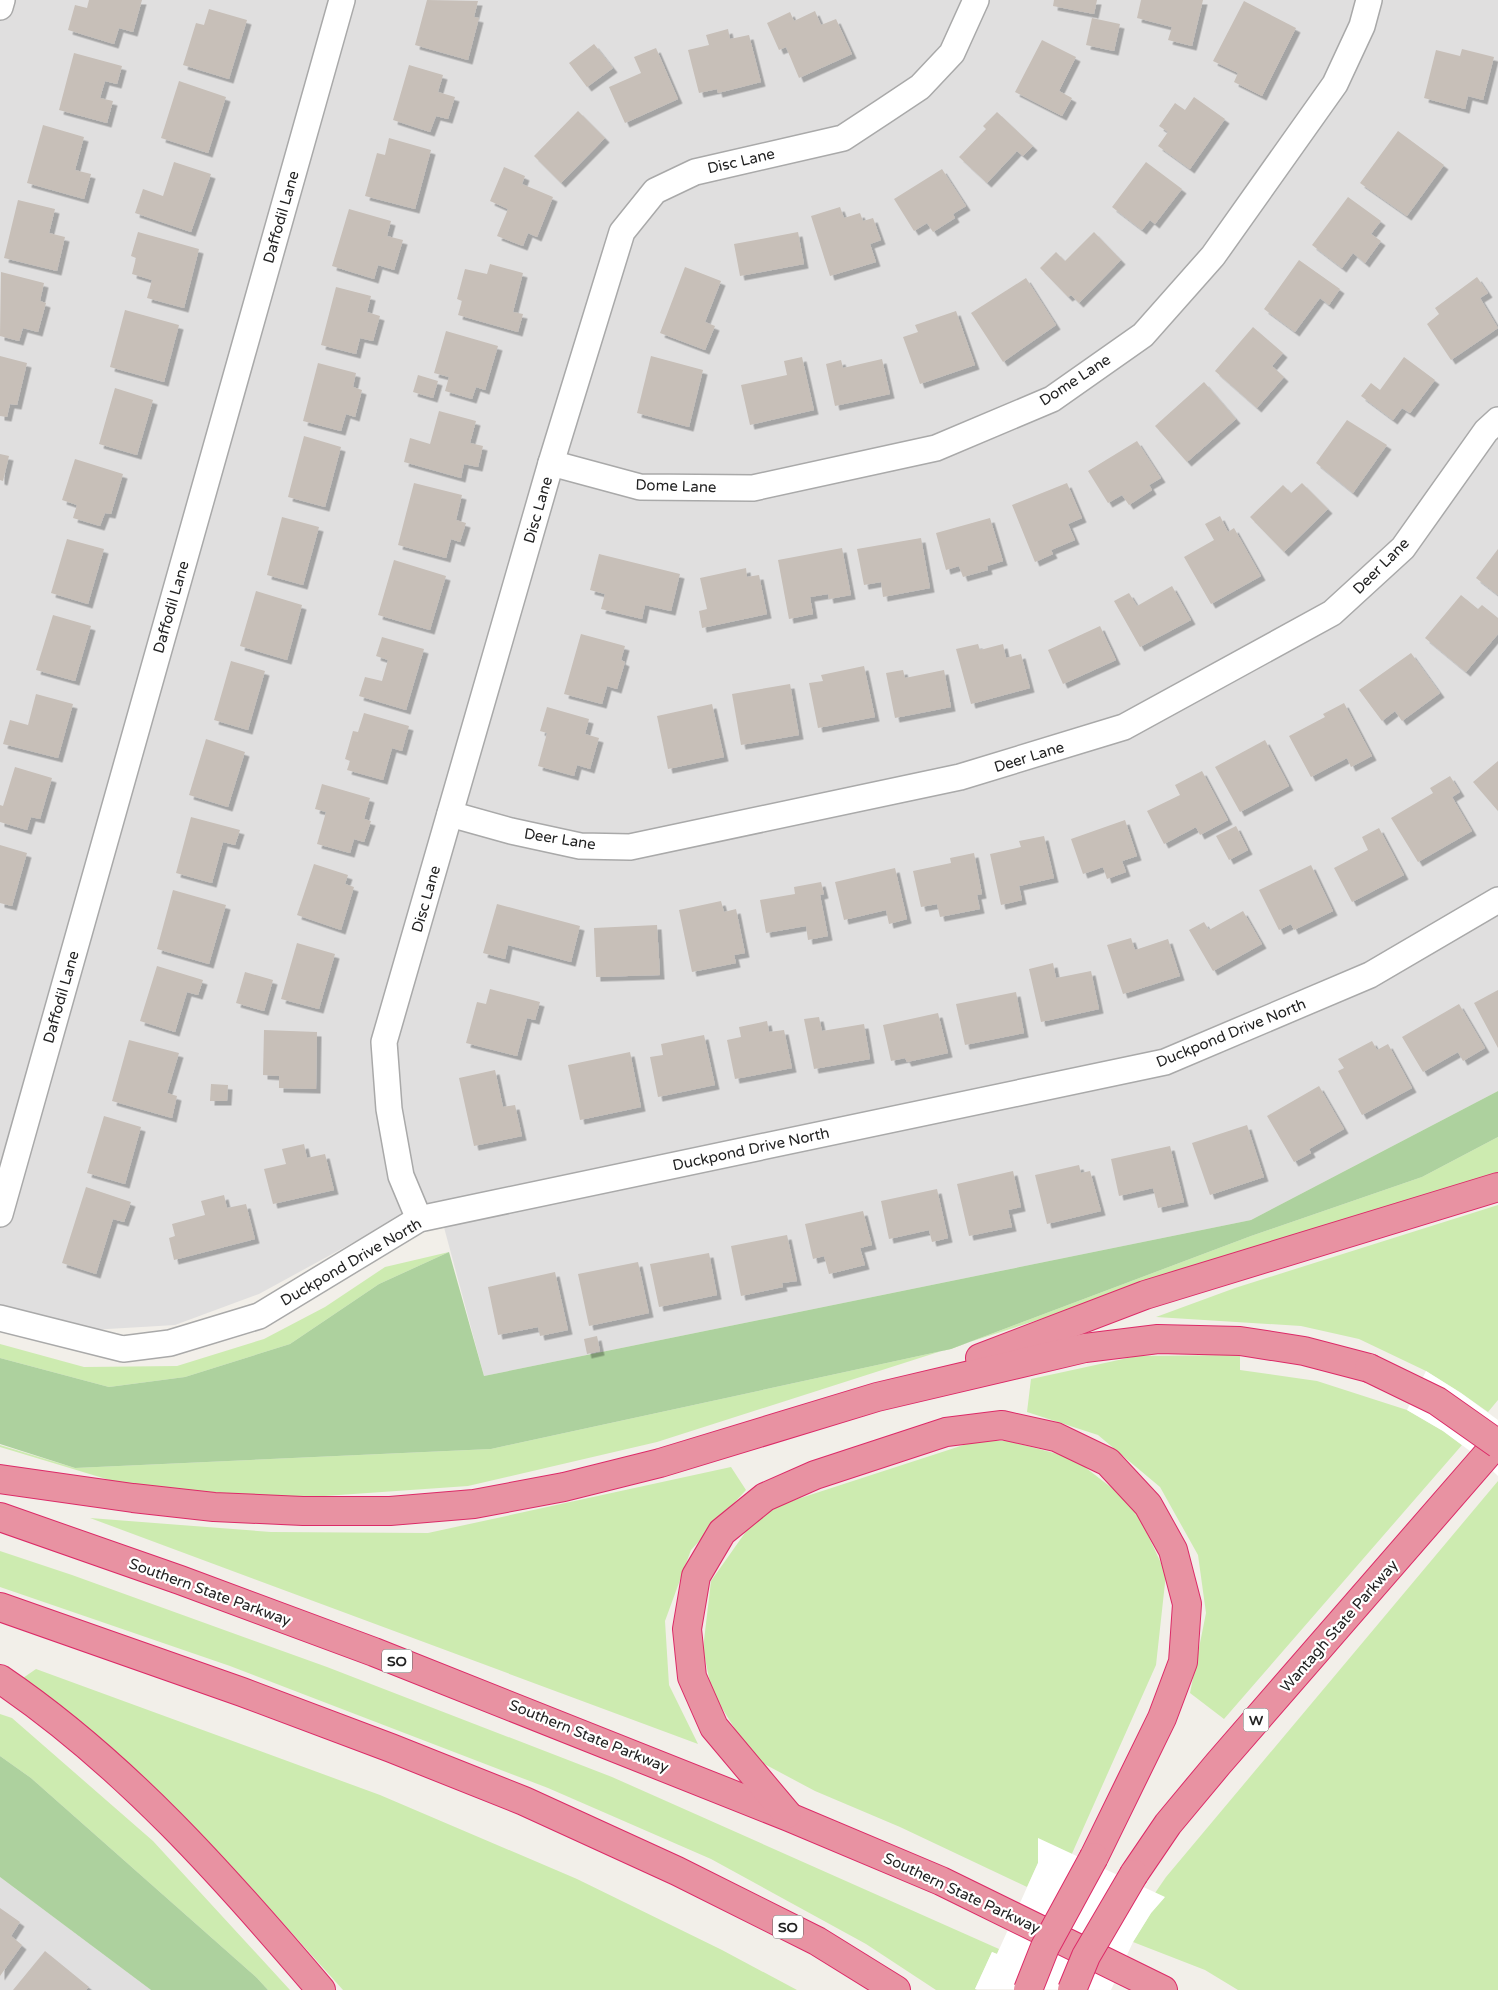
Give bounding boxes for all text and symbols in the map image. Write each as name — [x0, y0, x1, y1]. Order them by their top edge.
street label: Disc Lane — [706, 145, 776, 177]
street label: Daffodil Lane — [259, 169, 303, 265]
street label: Dome Lane — [1036, 350, 1114, 410]
street label: Disc Lane — [520, 475, 556, 545]
street label: Dome Lane — [635, 476, 717, 496]
street label: Deer Lane — [1349, 534, 1413, 598]
street label: Daffodil Lane — [149, 559, 193, 655]
street label: Deer Lane — [992, 738, 1066, 776]
street label: Deer Lane — [523, 824, 597, 854]
street label: Disc Lane — [408, 864, 444, 934]
street label: Daffodil Lane — [39, 949, 83, 1045]
street label: Duckpond Drive North — [1153, 995, 1309, 1071]
street label: Duckpond Drive North — [671, 1124, 831, 1174]
street label: Duckpond Drive North — [277, 1214, 425, 1310]
street label: Southern State Parkway — [127, 1554, 293, 1630]
street label: Wantagh State Parkway — [1277, 1556, 1401, 1696]
road number: SO — [382, 1650, 412, 1672]
street label: Southern State Parkway — [506, 1696, 672, 1776]
road number: W — [1244, 1708, 1268, 1732]
street label: Southern State Parkway — [881, 1849, 1043, 1937]
road number: SO — [773, 1915, 803, 1938]

